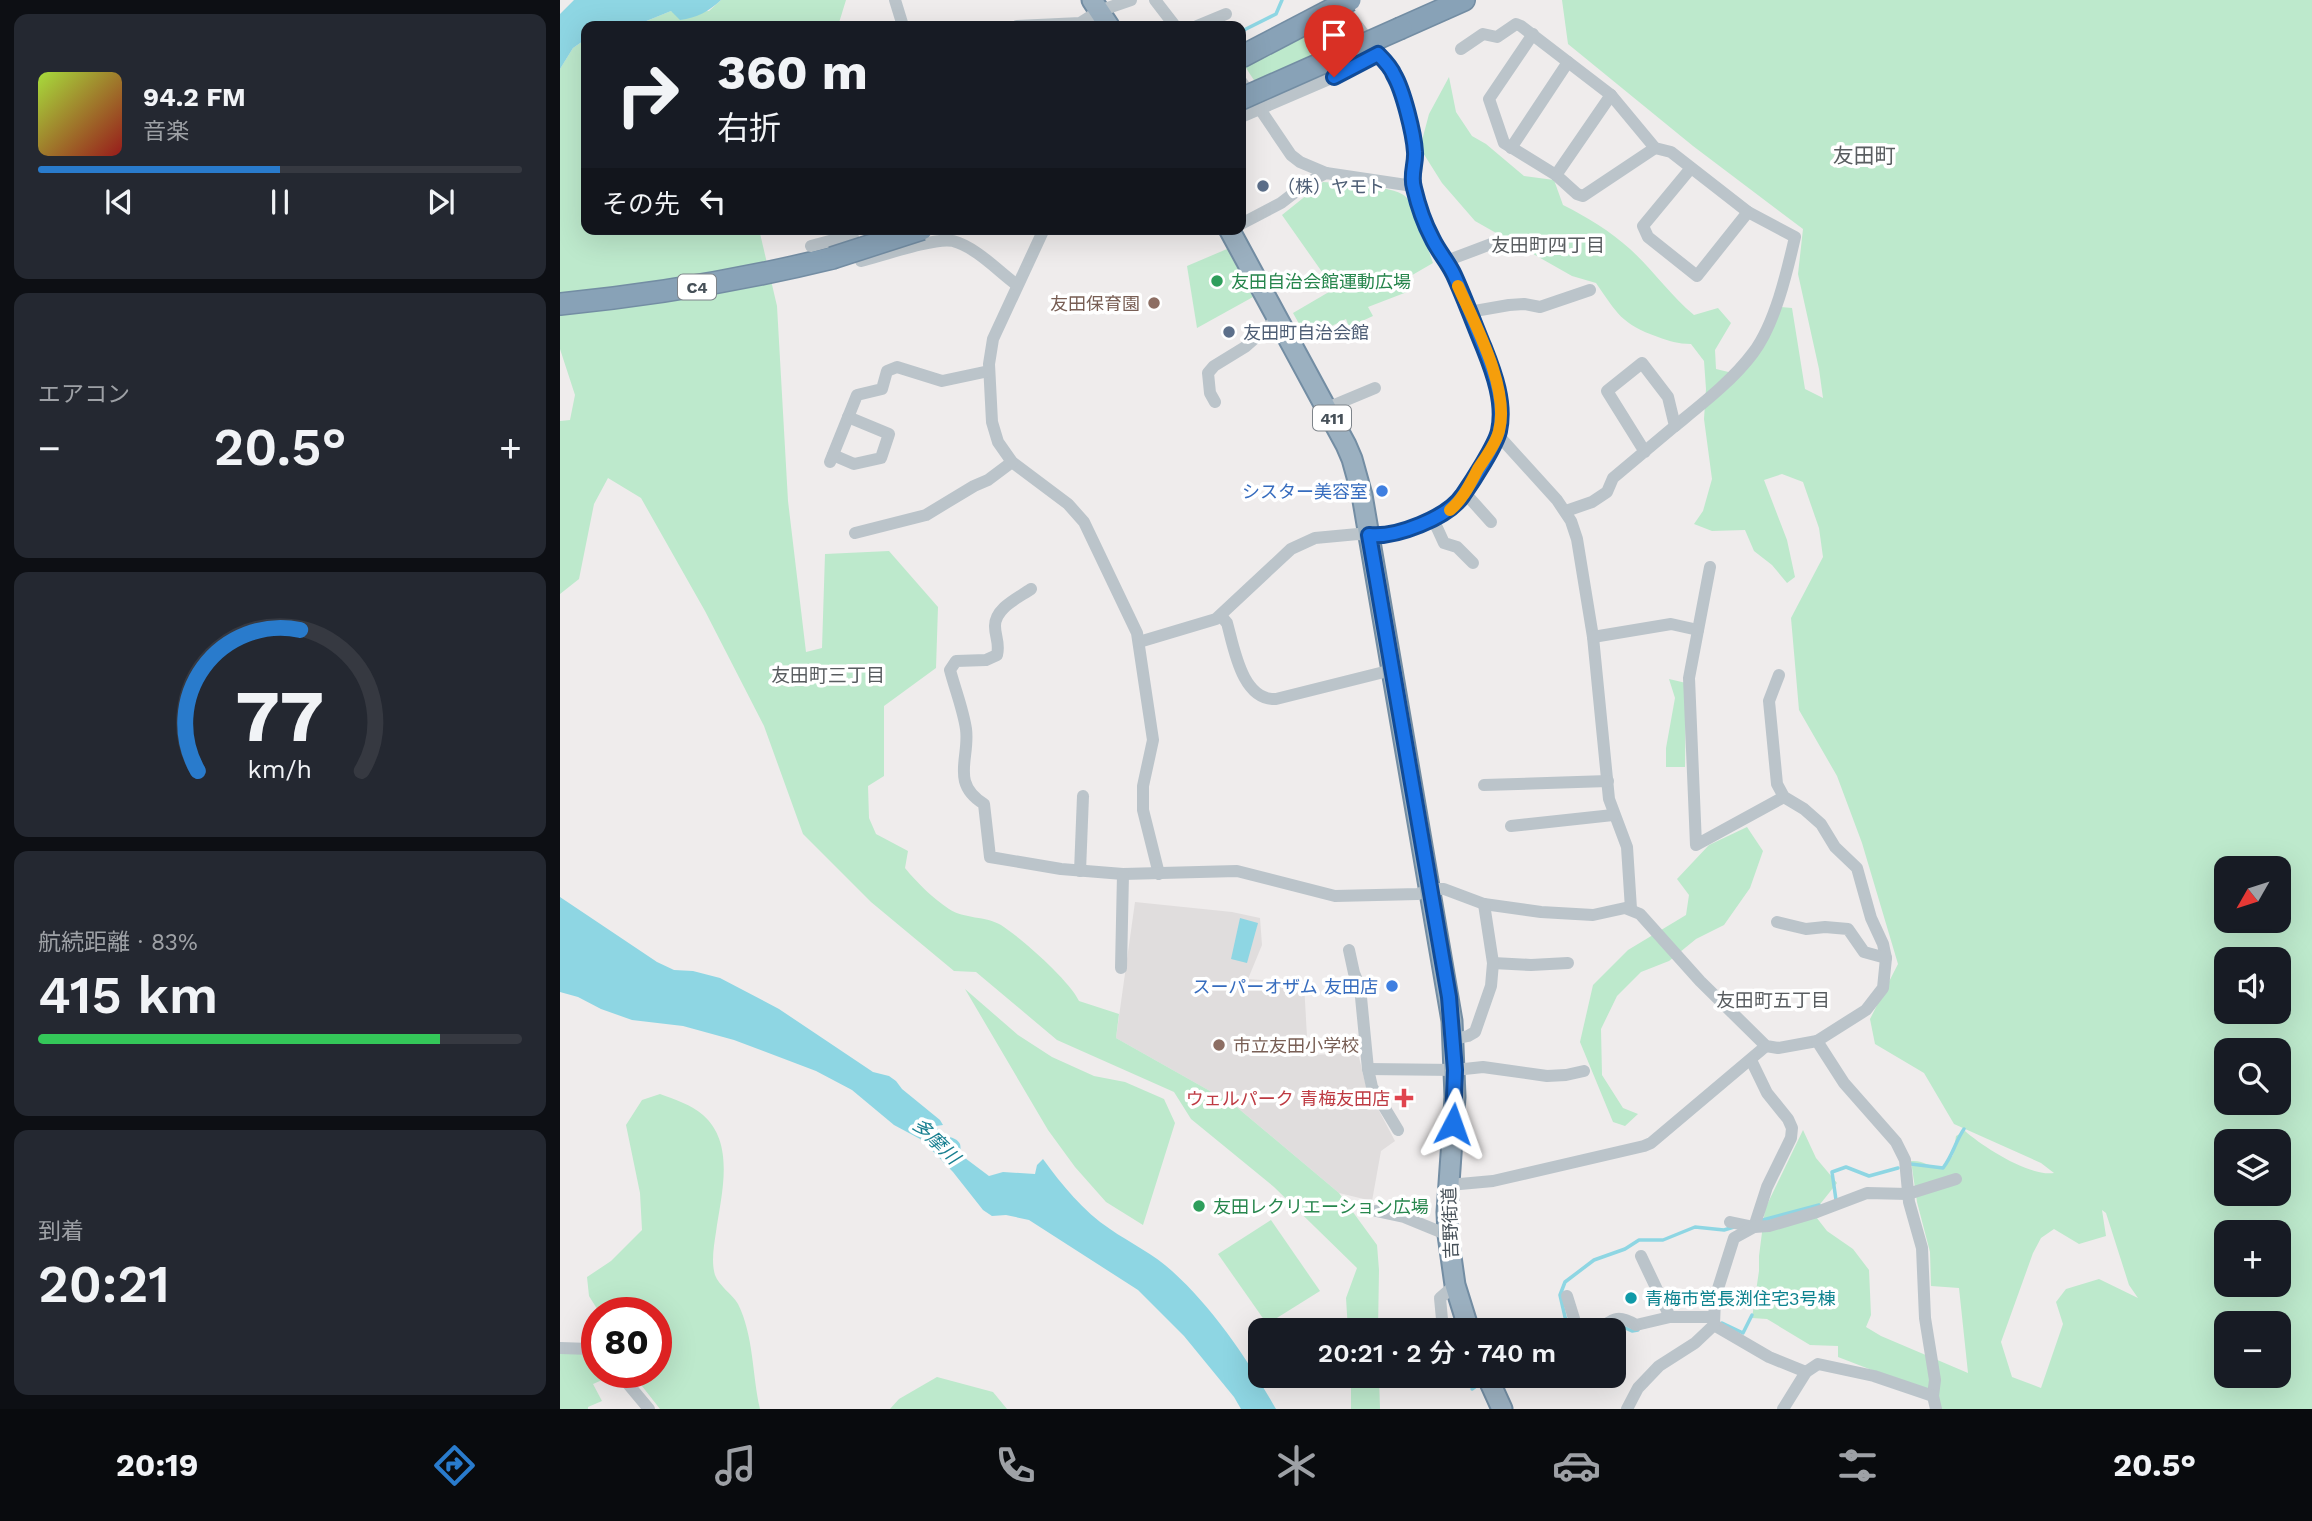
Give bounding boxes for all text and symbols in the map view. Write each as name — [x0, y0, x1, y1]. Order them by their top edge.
pin — [1304, 5, 1364, 77]
icon: arrive — [1315, 16, 1353, 54]
text: 360 m — [717, 43, 868, 101]
icon: right — [602, 49, 693, 140]
text: 94.2 FM — [143, 82, 246, 112]
text: 右折 — [717, 109, 781, 147]
text: 音楽 — [143, 118, 189, 145]
district label: 友田町 — [1833, 143, 1896, 168]
place label: （株）ヤモト — [1277, 176, 1385, 197]
marker: （株）ヤモト — [1255, 178, 1271, 194]
icon: left — [694, 182, 732, 220]
icon: previous — [100, 183, 138, 221]
icon: pause — [261, 183, 299, 221]
icon: next — [422, 183, 460, 221]
text: その先 — [602, 189, 680, 219]
district label: 友田町四丁目 — [1491, 234, 1605, 257]
place label: 友田自治会館運動広場 — [1231, 271, 1411, 292]
marker: 友田自治会館運動広場 — [1209, 273, 1225, 289]
road number: C4 — [678, 274, 716, 300]
place label: 友田保育園 — [1050, 293, 1140, 314]
marker: 友田保育園 — [1146, 295, 1162, 311]
place label: 友田町自治会館 — [1243, 322, 1369, 343]
marker: 友田町自治会館 — [1221, 324, 1237, 340]
text: エアコン — [38, 381, 130, 408]
road number: 411 — [1313, 406, 1351, 430]
text: 20.5° — [214, 417, 346, 478]
text: − — [38, 426, 61, 470]
text: + — [499, 426, 522, 470]
place label: シスター美容室 — [1242, 481, 1368, 502]
marker: シスター美容室 — [1374, 483, 1390, 499]
district label: 友田町三丁目 — [771, 664, 885, 687]
text: 77 — [236, 673, 324, 759]
text: km/h — [248, 754, 312, 783]
north arrow — [2214, 856, 2291, 933]
map controls — [2214, 856, 2291, 1388]
text: 航続距離 · 83% — [38, 929, 198, 956]
button: sound — [2214, 947, 2291, 1024]
text: 415 km — [38, 965, 218, 1026]
place label: スーパーオザム 友田店 — [1192, 976, 1378, 997]
marker: スーパーオザム 友田店 — [1384, 978, 1400, 994]
district label: 友田町五丁目 — [1716, 989, 1830, 1012]
place label: 市立友田小学校 — [1233, 1035, 1359, 1056]
marker: 市立友田小学校 — [1211, 1037, 1227, 1053]
button: search — [2214, 1038, 2291, 1115]
position arrow — [1416, 1087, 1490, 1161]
place label: ウェルパーク 青梅友田店 — [1186, 1088, 1390, 1109]
marker: ウェルパーク 青梅友田店 — [1396, 1090, 1412, 1106]
water label: 多摩川 — [908, 1113, 966, 1170]
button: layers — [2214, 1129, 2291, 1206]
street label: 吉野街道 — [1438, 1187, 1462, 1259]
place label: 友田レクリエーション広場 — [1213, 1196, 1429, 1217]
marker: 友田レクリエーション広場 — [1191, 1198, 1207, 1214]
text: 到着 — [38, 1218, 84, 1245]
button: + — [2214, 1220, 2291, 1297]
text: 20:21 — [38, 1254, 170, 1315]
place label: 青梅市営長渕住宅3号棟 — [1645, 1288, 1836, 1309]
marker: 青梅市営長渕住宅3号棟 — [1623, 1290, 1639, 1306]
speed limit sign: 80 — [581, 1297, 672, 1388]
button: − — [2214, 1311, 2291, 1388]
text: 20:21 · 2 分 · 740 m — [1318, 1338, 1556, 1368]
icon: directions — [430, 1441, 479, 1490]
icon: music — [711, 1441, 760, 1490]
icon: phone — [991, 1441, 1040, 1490]
icon: climate — [1272, 1441, 1321, 1490]
icon: car — [1552, 1441, 1601, 1490]
icon: filters — [1833, 1441, 1882, 1490]
text: 20:19 — [116, 1446, 199, 1484]
text: 20.5° — [2113, 1446, 2196, 1484]

